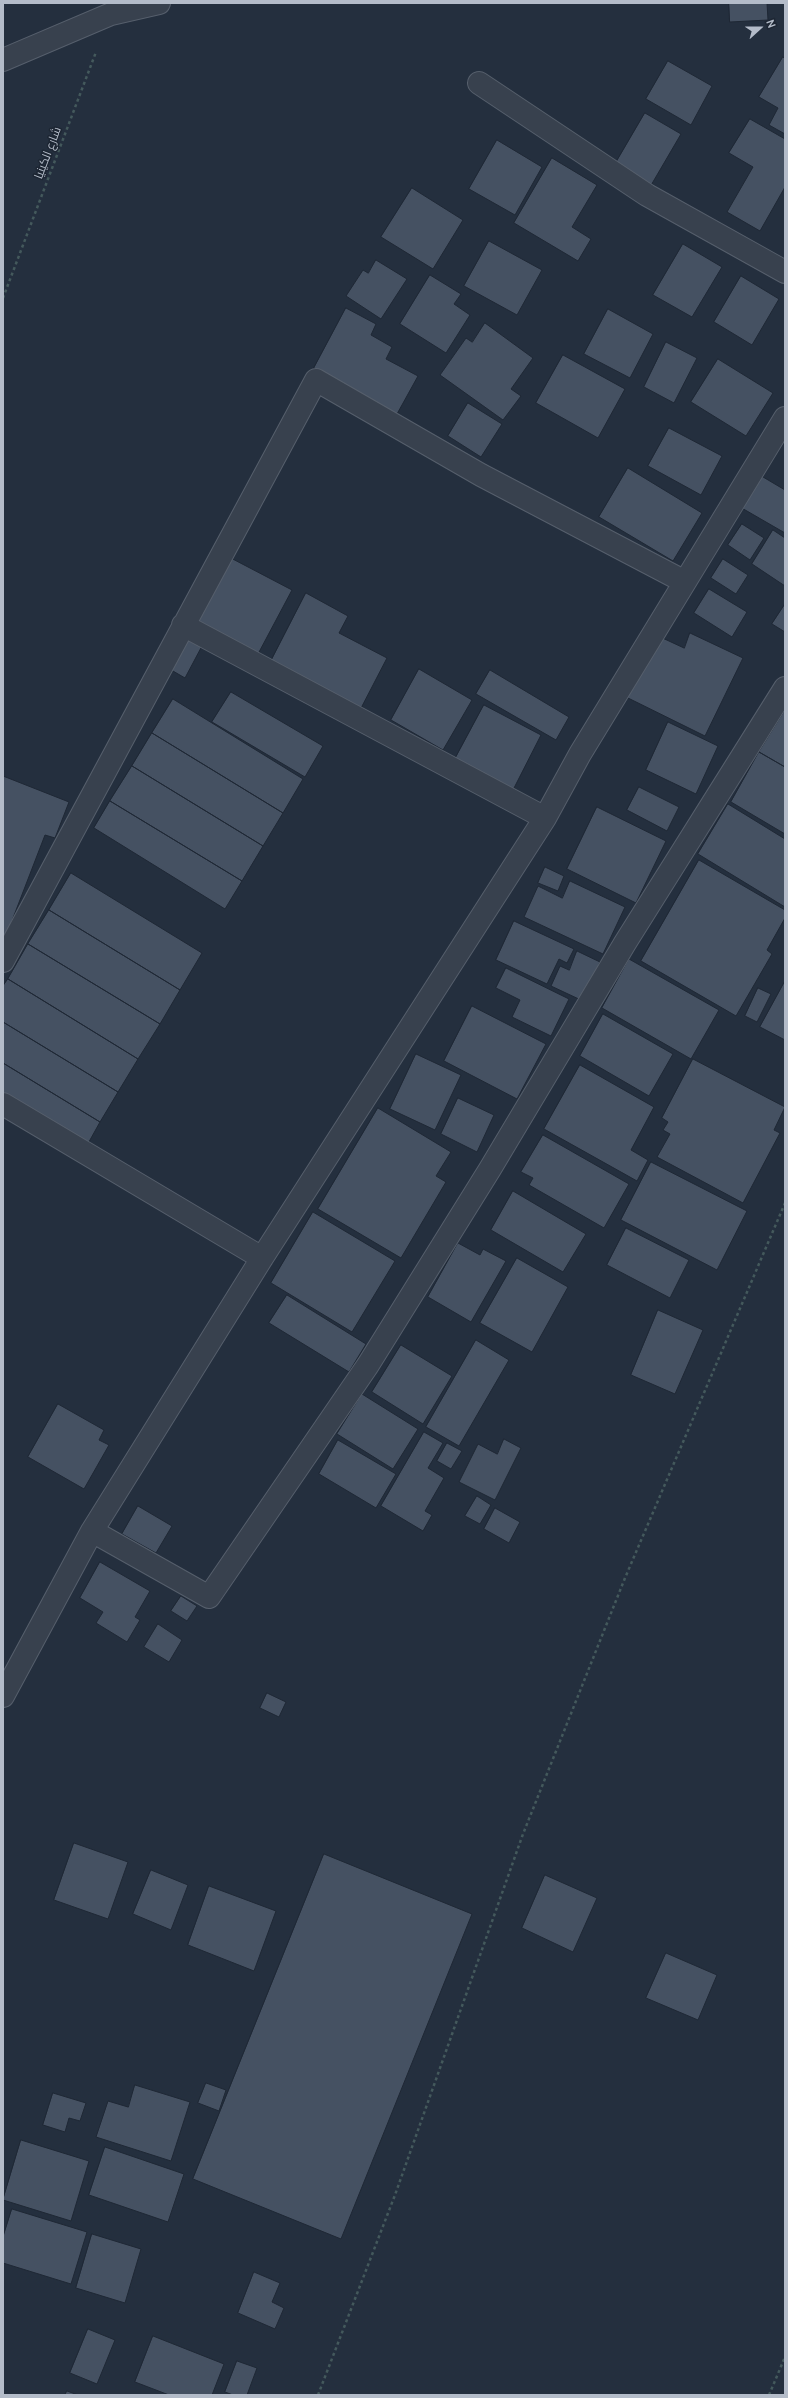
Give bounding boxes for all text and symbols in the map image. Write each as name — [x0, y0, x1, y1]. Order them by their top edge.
north arrow — [740, 8, 780, 48]
text: N — [763, 18, 779, 30]
street label: شارع الكينيا — [32, 125, 64, 181]

